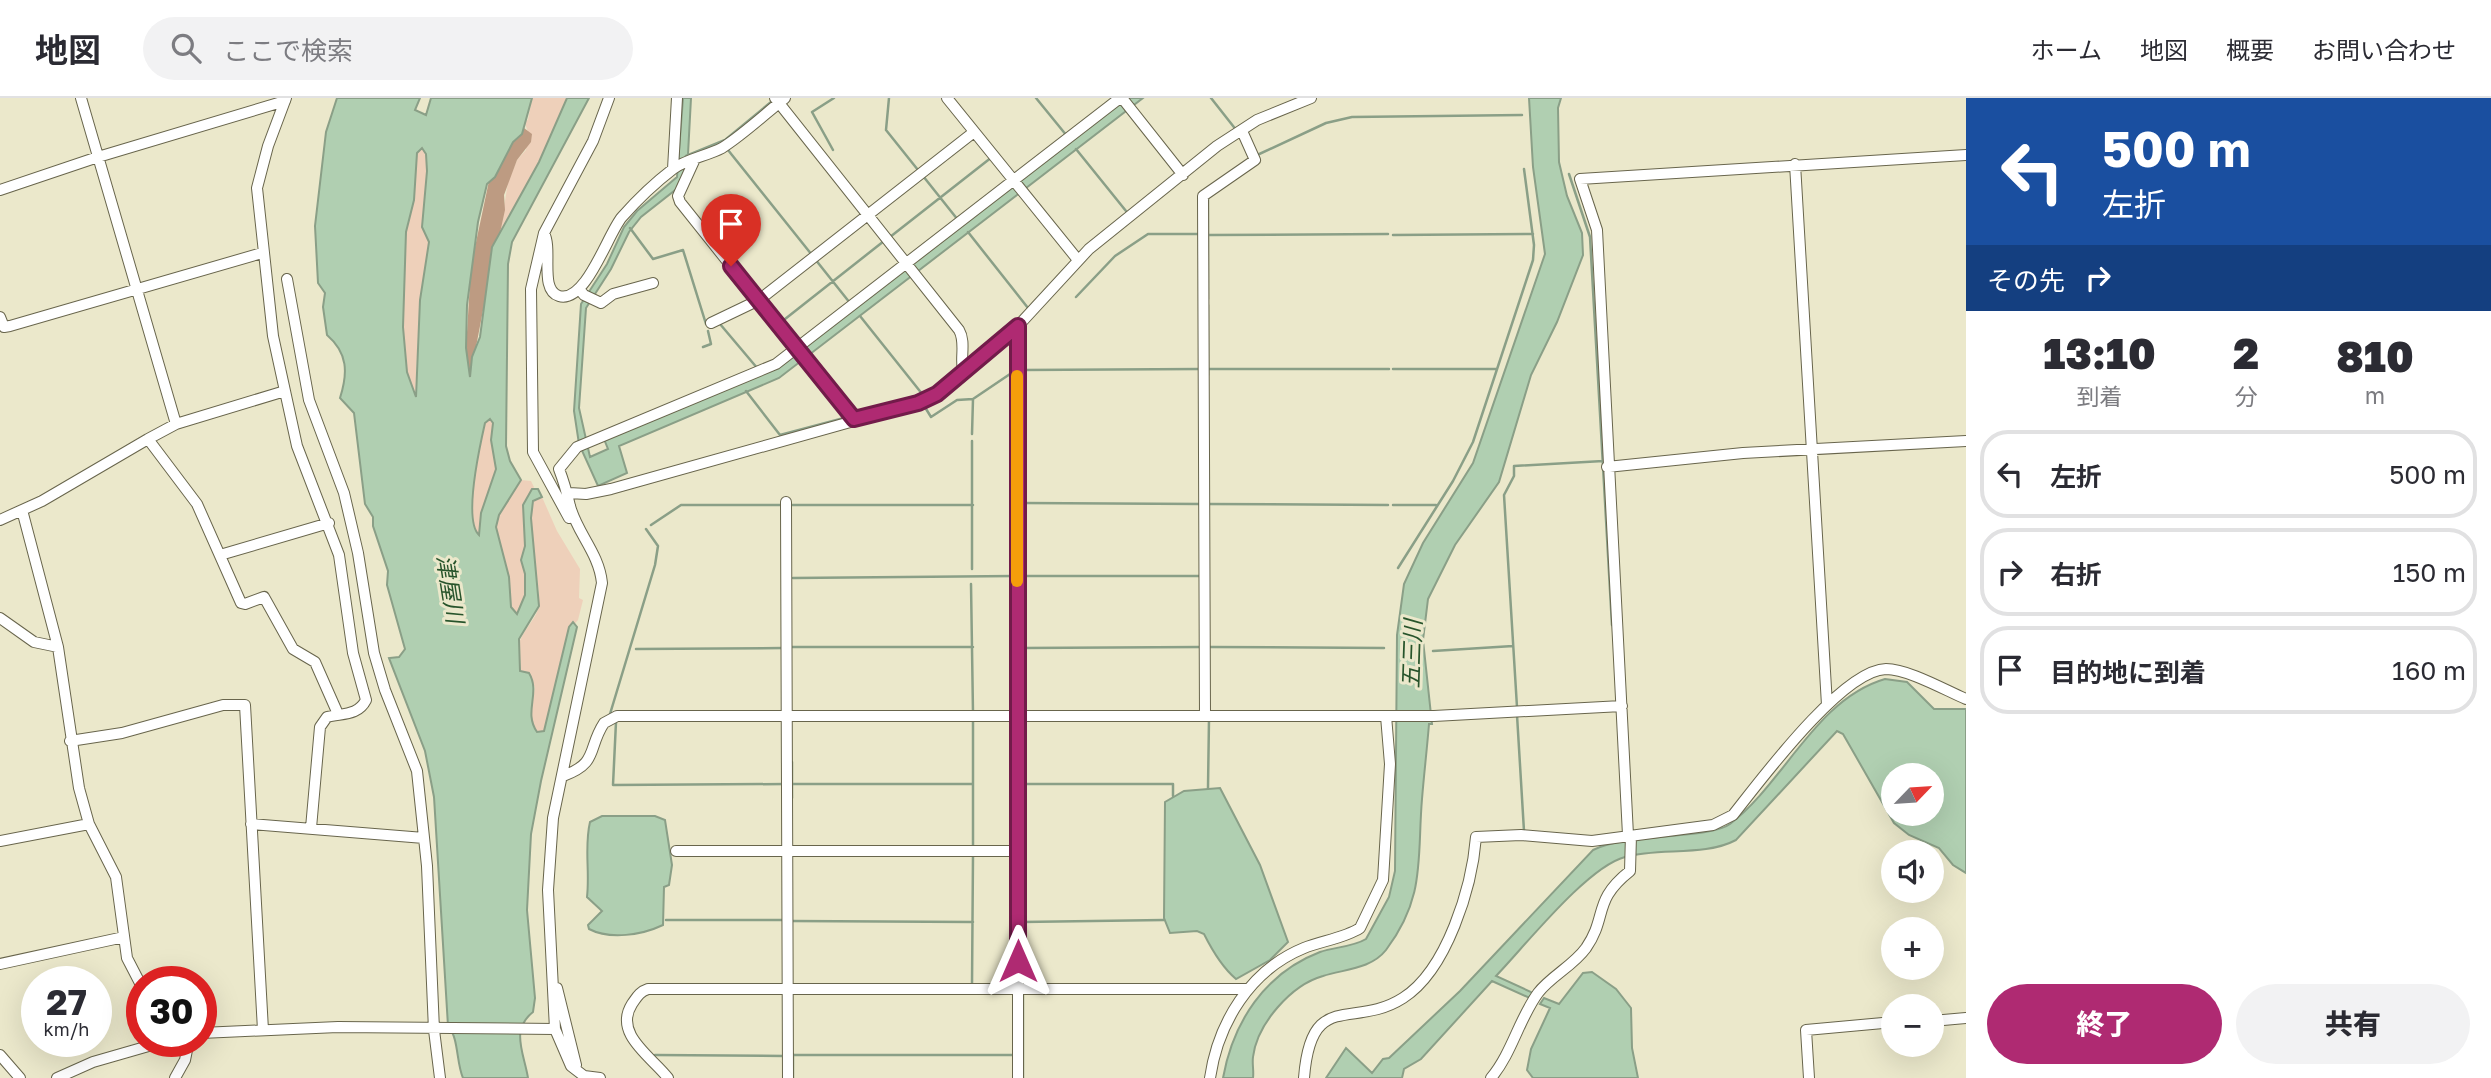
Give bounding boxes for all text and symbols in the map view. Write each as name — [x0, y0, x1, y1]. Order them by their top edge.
search box — [143, 17, 633, 80]
icon: search — [167, 29, 205, 67]
text: 地図 — [35, 30, 101, 69]
text: ここで検索 — [223, 35, 353, 66]
text: ホーム — [2031, 35, 2102, 64]
text: 地図 — [2140, 35, 2188, 64]
text: 概要 — [2226, 35, 2274, 64]
text: お問い合わせ — [2312, 35, 2456, 64]
text: 500 m — [2102, 119, 2251, 178]
icon: left — [1987, 126, 2078, 217]
text: 左折 — [2102, 185, 2166, 223]
pin — [701, 194, 761, 266]
icon: arrive — [712, 205, 750, 243]
icon: right — [2079, 259, 2117, 297]
text: その先 — [1987, 265, 2065, 296]
text: 13:10 — [2043, 328, 2156, 378]
text: 2 — [2233, 328, 2259, 378]
text: 810 — [2336, 331, 2414, 381]
text: m — [2365, 381, 2385, 409]
text: 到着 — [2076, 382, 2122, 410]
text: 分 — [2234, 382, 2257, 410]
icon: left — [1991, 455, 2029, 493]
text: 500 m — [2389, 459, 2466, 490]
text: 左折 — [2050, 461, 2102, 492]
water label: 津屋川 — [432, 553, 471, 628]
icon: right — [1991, 553, 2029, 591]
text: 150 m — [2393, 557, 2466, 588]
text: 右折 — [2050, 559, 2102, 590]
water label: 五三川 — [1396, 616, 1426, 689]
icon: arrive — [1991, 651, 2029, 689]
text: 160 m — [2392, 655, 2466, 686]
text: 目的地に到着 — [2050, 657, 2206, 688]
north arrow — [1881, 763, 1944, 826]
map controls — [1881, 763, 1944, 1057]
button: sound — [1881, 840, 1944, 903]
button: + — [1881, 917, 1944, 980]
position arrow — [981, 924, 1055, 998]
speed limit sign: 30 — [126, 966, 217, 1057]
text: 27 — [46, 981, 87, 1023]
button: 終了 — [1987, 984, 2222, 1064]
button: 共有 — [2236, 984, 2470, 1064]
button: − — [1881, 994, 1944, 1057]
text: km/h — [44, 1018, 89, 1040]

